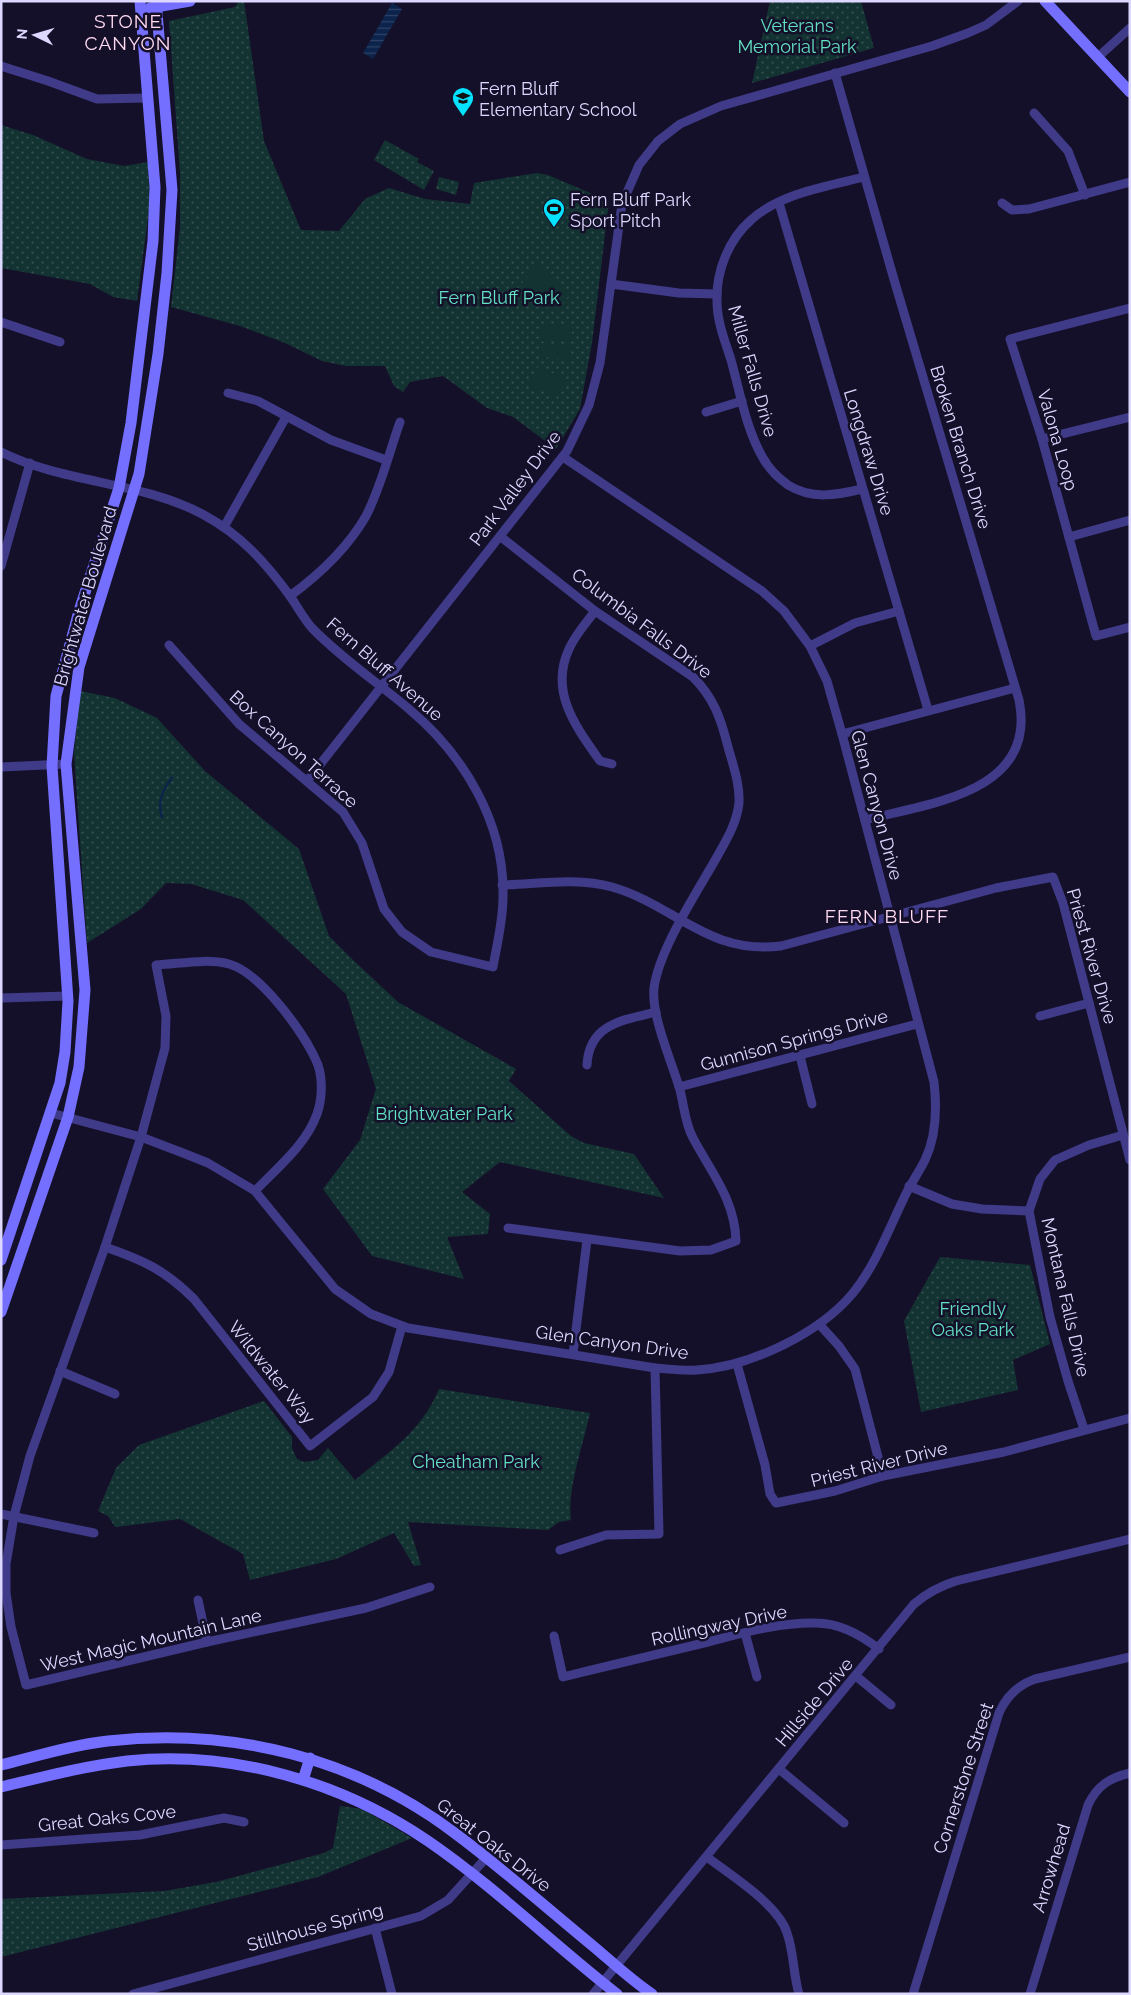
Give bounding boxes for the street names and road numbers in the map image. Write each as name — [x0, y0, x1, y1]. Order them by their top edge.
street label: Miller Falls Drive — [724, 303, 782, 440]
street label: Broken Branch Drive — [926, 363, 996, 532]
street label: Longdraw Drive — [840, 386, 898, 518]
street label: Valona Loop — [1034, 387, 1082, 493]
street label: Park Valley Drive — [465, 426, 565, 550]
street label: Brightwater Boulevard — [49, 504, 121, 688]
street label: Columbia Falls Drive — [568, 563, 716, 683]
street label: Fern Bluff Avenue — [323, 613, 448, 725]
street label: Box Canyon Terrace — [226, 686, 363, 812]
street label: Glen Canyon Drive — [847, 728, 907, 883]
street label: Priest River Drive — [1063, 886, 1122, 1027]
street label: Gunnison Springs Drive — [698, 1005, 890, 1075]
street label: Montana Falls Drive — [1037, 1215, 1095, 1379]
street label: Wildwater Way — [224, 1316, 320, 1428]
street label: Glen Canyon Drive — [534, 1321, 690, 1363]
street label: Priest River Drive — [808, 1437, 950, 1491]
street label: Rollingway Drive — [649, 1600, 789, 1650]
street label: West Magic Mountain Lane — [38, 1604, 264, 1676]
street label: Hillside Drive — [771, 1653, 857, 1750]
street label: Cornerstone Street — [929, 1700, 997, 1856]
street label: Great Oaks Drive — [433, 1794, 556, 1896]
street label: Great Oaks Cove — [37, 1800, 177, 1836]
street label: Arrowhead — [1028, 1821, 1074, 1915]
street label: Stillhouse Spring — [245, 1899, 385, 1955]

